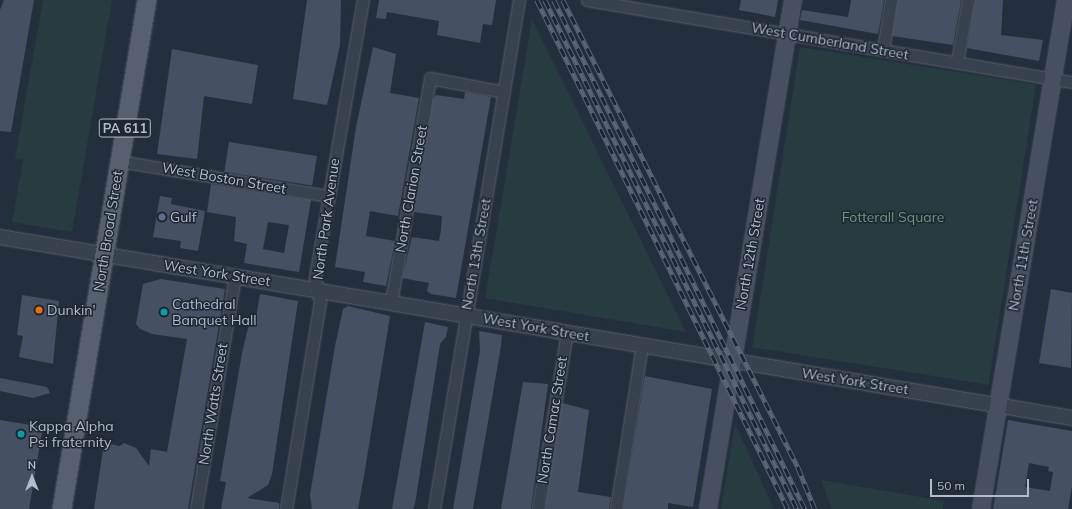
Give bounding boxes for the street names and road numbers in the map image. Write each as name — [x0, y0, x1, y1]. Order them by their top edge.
street label: West Cumberland Street — [750, 19, 910, 63]
road number: PA 611 — [98, 117, 152, 139]
street label: North Clarion Street — [392, 124, 430, 254]
street label: North Park Avenue — [309, 157, 343, 281]
street label: West Boston Street — [161, 159, 287, 197]
street label: North Broad Street — [90, 169, 126, 293]
street label: North 13th Street — [458, 197, 494, 311]
street label: North 12th Street — [732, 197, 768, 311]
street label: North 11th Street — [1005, 198, 1041, 312]
street label: West York Street — [162, 256, 272, 290]
street label: West York Street — [481, 309, 591, 345]
street label: North Watts Street — [195, 342, 231, 466]
street label: North Camac Street — [534, 355, 570, 485]
street label: West York Street — [800, 364, 910, 398]

